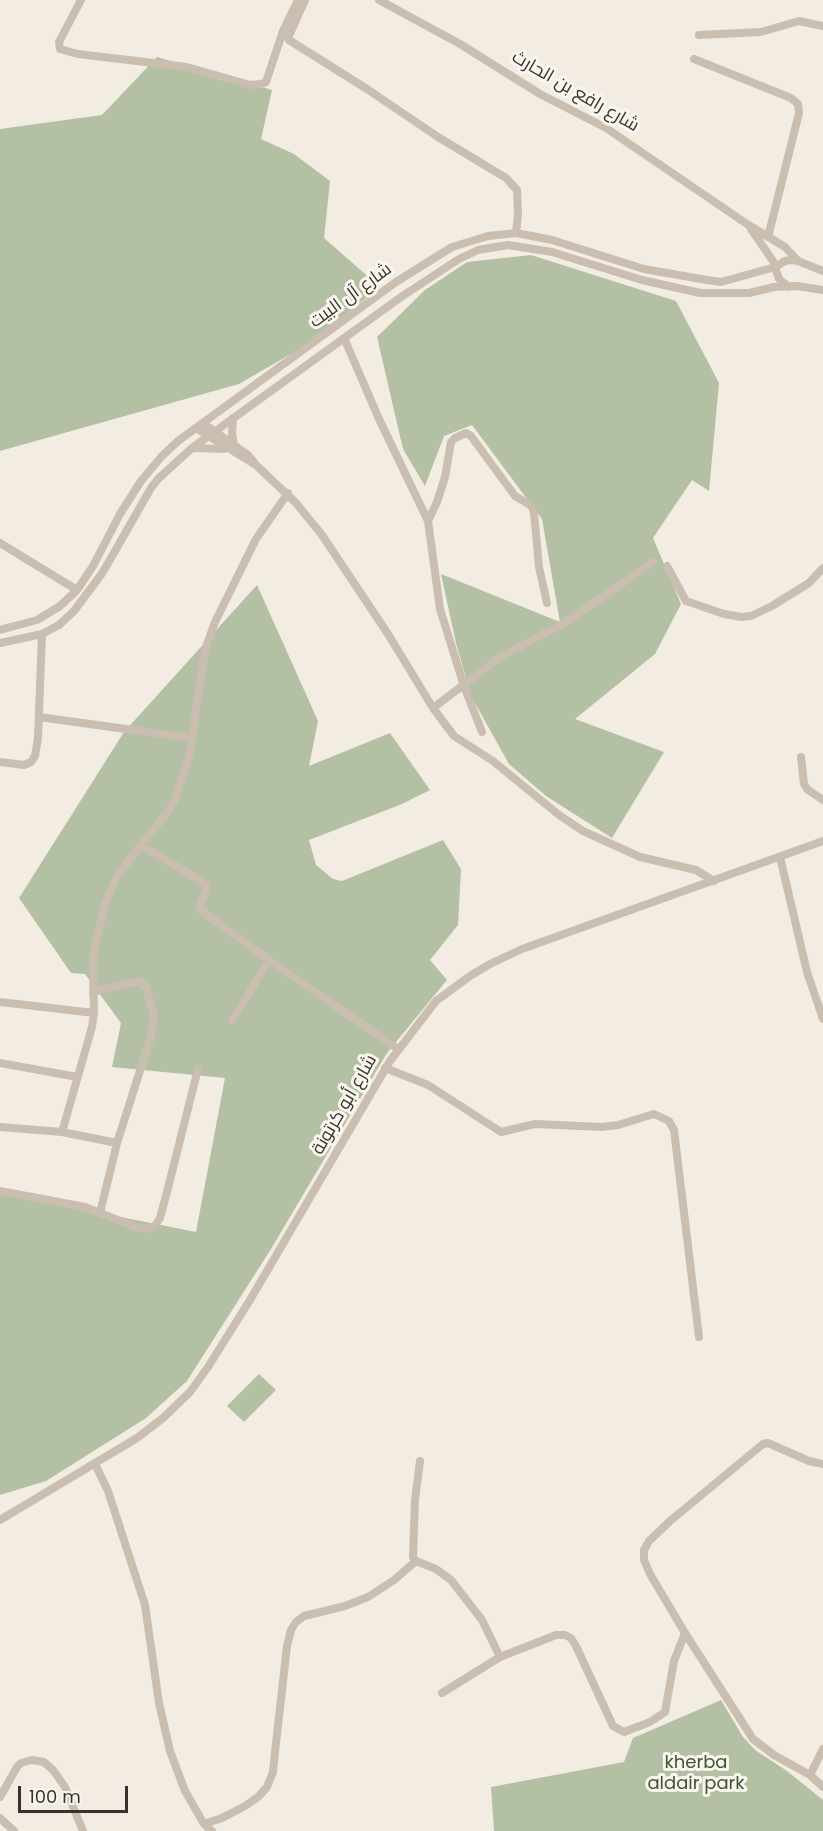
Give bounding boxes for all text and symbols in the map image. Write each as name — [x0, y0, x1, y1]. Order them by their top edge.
street label: شارع رافع بن الحارث — [507, 47, 643, 137]
street label: شارع آل البيت — [306, 259, 396, 333]
street label: شارع أبو كرتونة — [308, 1051, 382, 1159]
park label: kherba aldair park — [647, 1752, 745, 1794]
scale bar — [21, 1774, 130, 1812]
text: 100 m — [29, 1784, 81, 1809]

